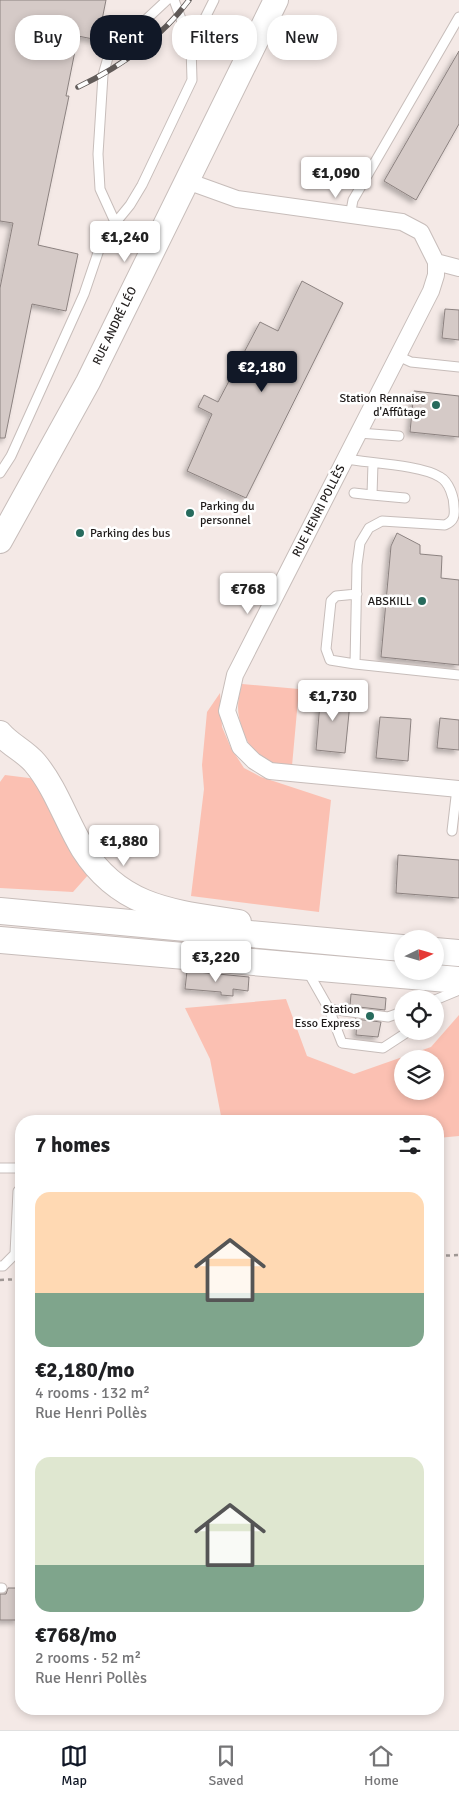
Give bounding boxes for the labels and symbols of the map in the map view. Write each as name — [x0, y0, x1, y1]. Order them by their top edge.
pin: €1,090 — [295, 156, 377, 199]
pin: €1,240 — [84, 220, 166, 263]
street label: RUE ANDRÉ LÉO — [90, 284, 140, 368]
pin: €2,180 — [221, 350, 303, 393]
place label: Station Rennaise d'Affûtage — [339, 391, 426, 420]
marker: Station Rennaise d'Affûtage — [430, 399, 442, 411]
street label: RUE HENRI POLLÈS — [289, 462, 349, 560]
place label: Parking du personnel — [200, 499, 255, 528]
marker: Parking du personnel — [184, 507, 196, 519]
place label: Parking des bus — [90, 526, 170, 541]
marker: Parking des bus — [74, 527, 86, 539]
pin: €768 — [218, 572, 278, 615]
place label: ABSKILL — [368, 594, 412, 609]
marker: ABSKILL — [416, 595, 428, 607]
pin: €1,730 — [292, 680, 374, 722]
pin: €1,880 — [83, 824, 165, 867]
north arrow — [394, 930, 444, 980]
pin: €3,220 — [175, 940, 257, 983]
place label: Station Esso Express — [294, 1002, 360, 1031]
marker: Station Esso Express — [364, 1010, 376, 1022]

